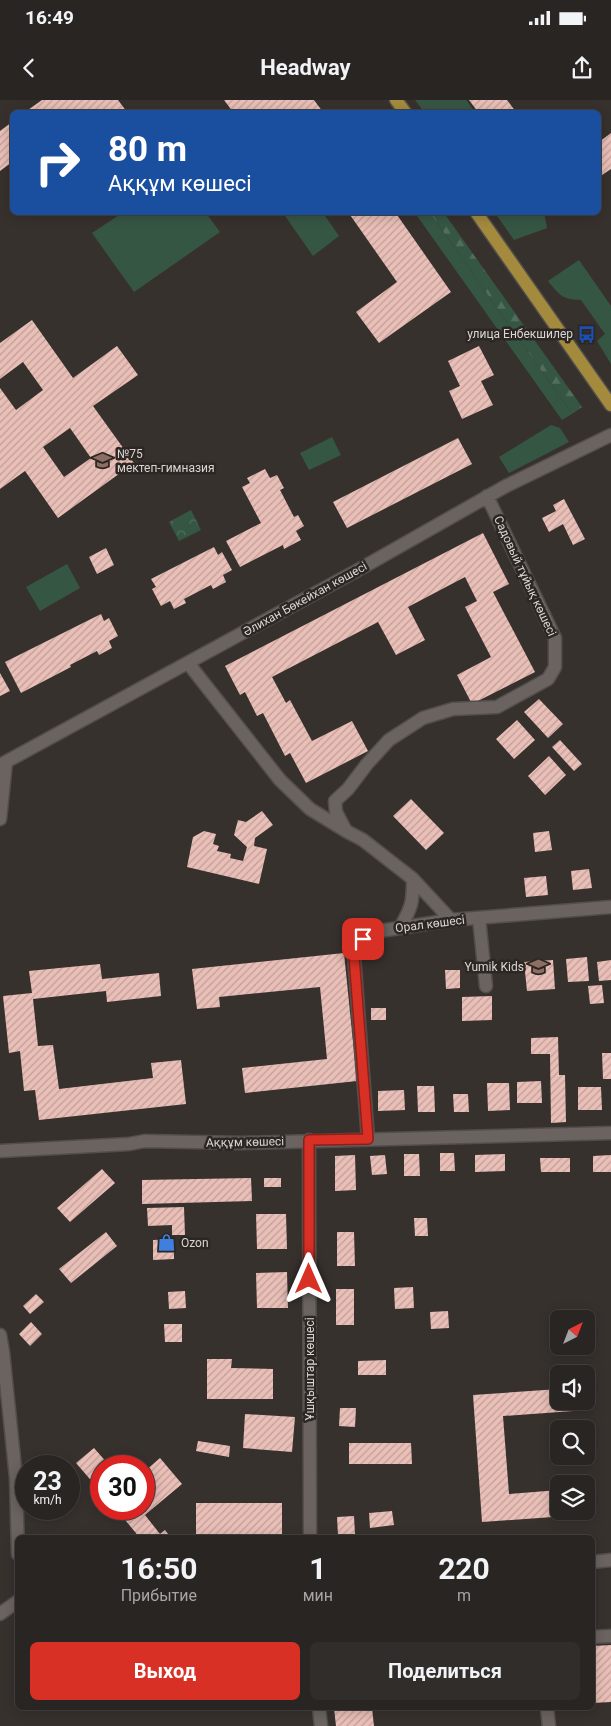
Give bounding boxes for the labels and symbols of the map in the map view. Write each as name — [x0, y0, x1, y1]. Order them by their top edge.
bus stop icon: улица Енбекшилер — [577, 324, 597, 344]
place label: улица Енбекшилер — [467, 327, 573, 341]
place label: №75 мектеп-гимназия — [117, 447, 215, 475]
school or university icon: №75 мектеп-гимназия — [93, 451, 113, 471]
street label: Садовый тұйық көшесі — [491, 514, 559, 638]
street label: Әлихан Бөкейхан көшесі — [241, 559, 369, 639]
street label: Орал көшесі — [394, 913, 466, 935]
pin — [342, 918, 384, 960]
school or university icon: Yumik Kids — [528, 957, 548, 977]
place label: Yumik Kids — [464, 960, 524, 974]
street label: Аққұм көшесі — [206, 1134, 284, 1150]
shop icon: Ozon — [157, 1233, 177, 1253]
place label: Ozon — [181, 1236, 209, 1250]
position arrow — [282, 1252, 334, 1304]
north arrow — [550, 1310, 595, 1355]
street label: Ұшқыштар көшесі — [303, 1317, 317, 1421]
speed limit sign: 30 — [90, 1455, 155, 1520]

